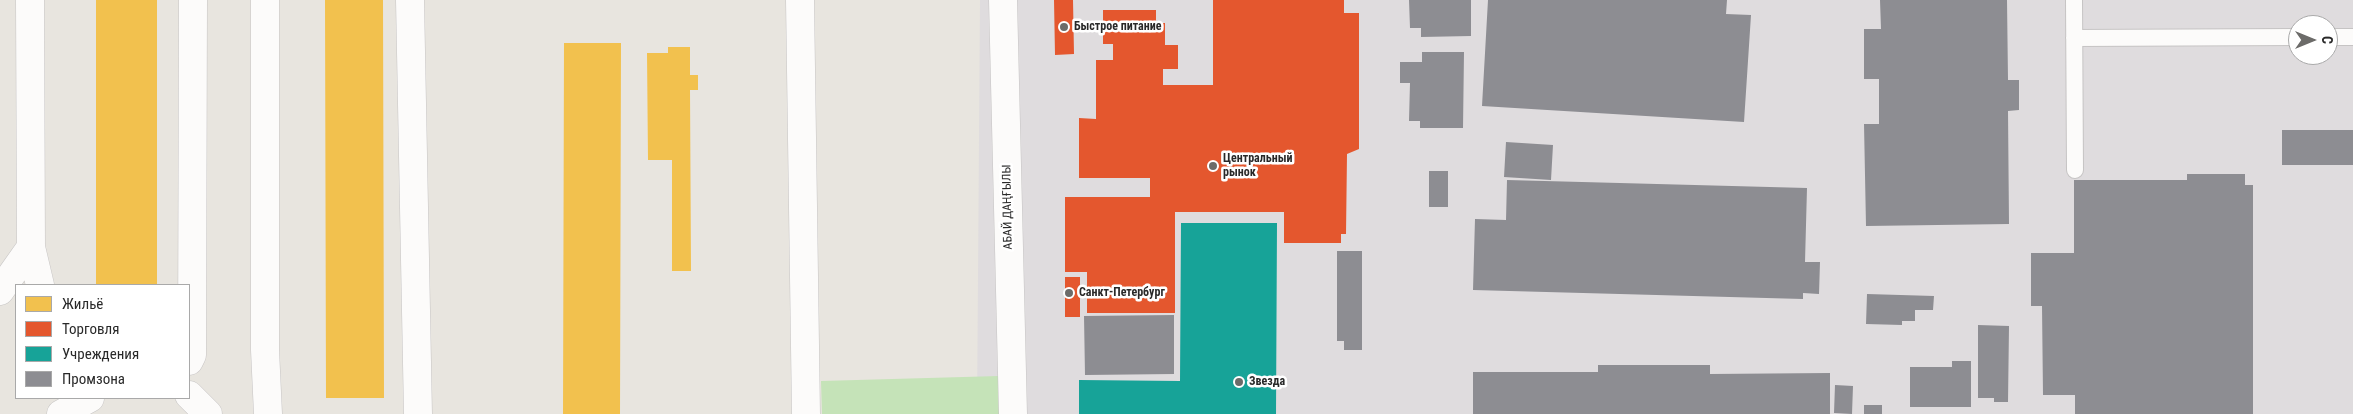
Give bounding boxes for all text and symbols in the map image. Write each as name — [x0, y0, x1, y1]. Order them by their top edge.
north arrow — [2288, 15, 2338, 65]
place label: Быстрое питание — [1074, 20, 1161, 34]
marker: Быстрое питание — [1058, 21, 1070, 33]
text: С — [2319, 36, 2335, 44]
place label: Центральный рынок — [1223, 152, 1292, 180]
marker: Центральный рынок — [1207, 160, 1219, 172]
street label: АБАЙ ДАҢҒЫЛЫ — [1000, 164, 1016, 250]
legend — [15, 284, 190, 399]
place label: Санкт-Петербург — [1079, 286, 1165, 300]
marker: Санкт-Петербург — [1063, 287, 1075, 299]
text: Жильё — [62, 295, 103, 313]
text: Торговля — [62, 320, 119, 338]
text: Учреждения — [62, 345, 139, 363]
text: Промзона — [62, 370, 125, 388]
place label: Звезда — [1249, 375, 1285, 389]
marker: Звезда — [1233, 376, 1245, 388]

